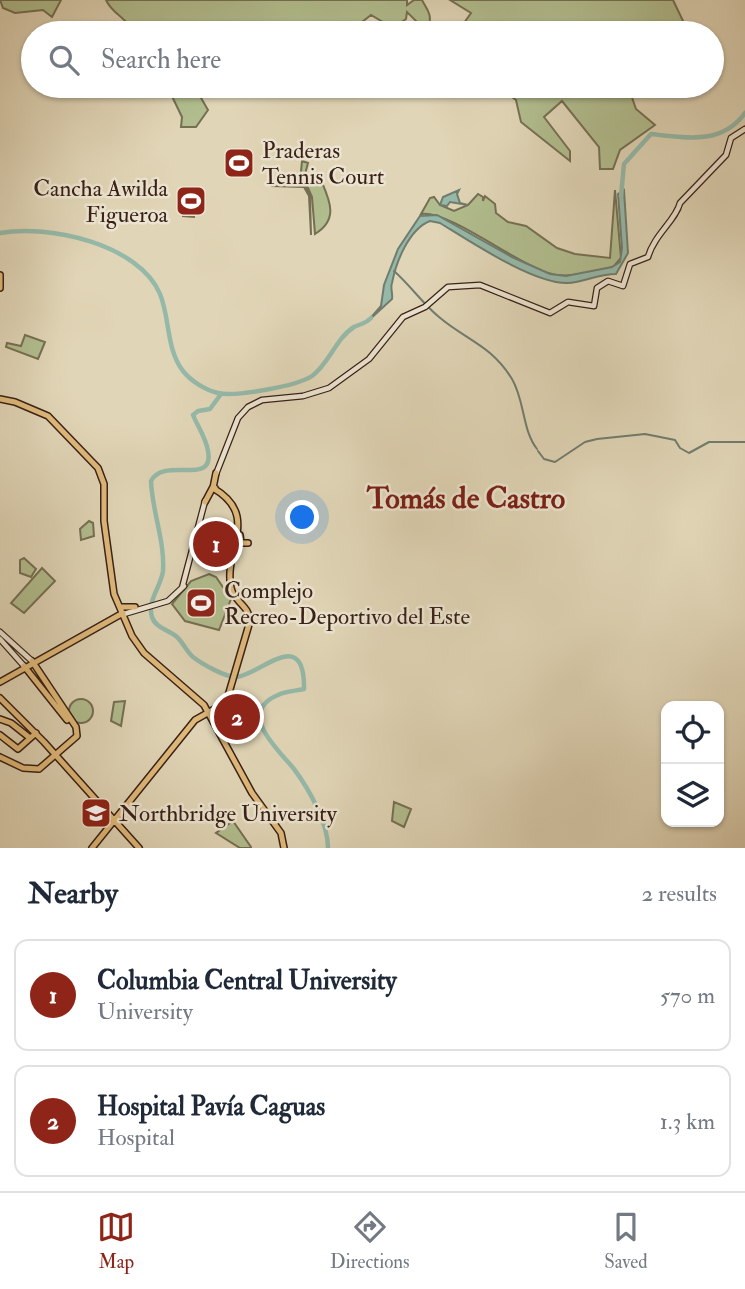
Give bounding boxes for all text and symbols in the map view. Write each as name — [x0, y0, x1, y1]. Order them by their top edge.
search box — [21, 21, 724, 98]
icon: search — [45, 41, 83, 79]
text: Search here — [101, 44, 221, 76]
place label: Praderas Tennis Court — [262, 136, 384, 191]
sports icon: Praderas Tennis Court — [222, 146, 256, 180]
place label: Cancha Awilda Figueroa — [33, 174, 169, 229]
sports icon: Cancha Awilda Figueroa — [174, 184, 208, 218]
district label: Tomás de Castro — [366, 480, 565, 517]
your location — [285, 500, 319, 534]
pin: 1 — [193, 518, 239, 570]
place label: Complejo Recreo-Deportivo del Este — [224, 576, 470, 632]
sports icon: Complejo Recreo-Deportivo del Este — [184, 586, 218, 620]
pin: 2 — [214, 691, 260, 743]
map controls — [661, 701, 724, 827]
button: locate — [661, 701, 724, 764]
button: layers — [661, 764, 724, 827]
school or university icon: Northbridge University — [79, 796, 113, 830]
place label: Northbridge University — [119, 799, 338, 828]
text: Nearby — [28, 875, 118, 912]
text: 2 results — [642, 879, 717, 908]
text: Columbia Central University — [97, 965, 397, 997]
text: 1 — [49, 981, 57, 1010]
text: 570 m — [660, 981, 715, 1010]
text: University — [97, 997, 193, 1026]
text: Hospital Pavía Caguas — [97, 1091, 325, 1123]
text: 2 — [47, 1107, 59, 1136]
text: 1.3 km — [660, 1107, 715, 1136]
text: Hospital — [97, 1123, 175, 1152]
tab: Map — [97, 1208, 135, 1274]
tab: Directions — [330, 1208, 410, 1274]
tab: Saved — [604, 1208, 648, 1274]

